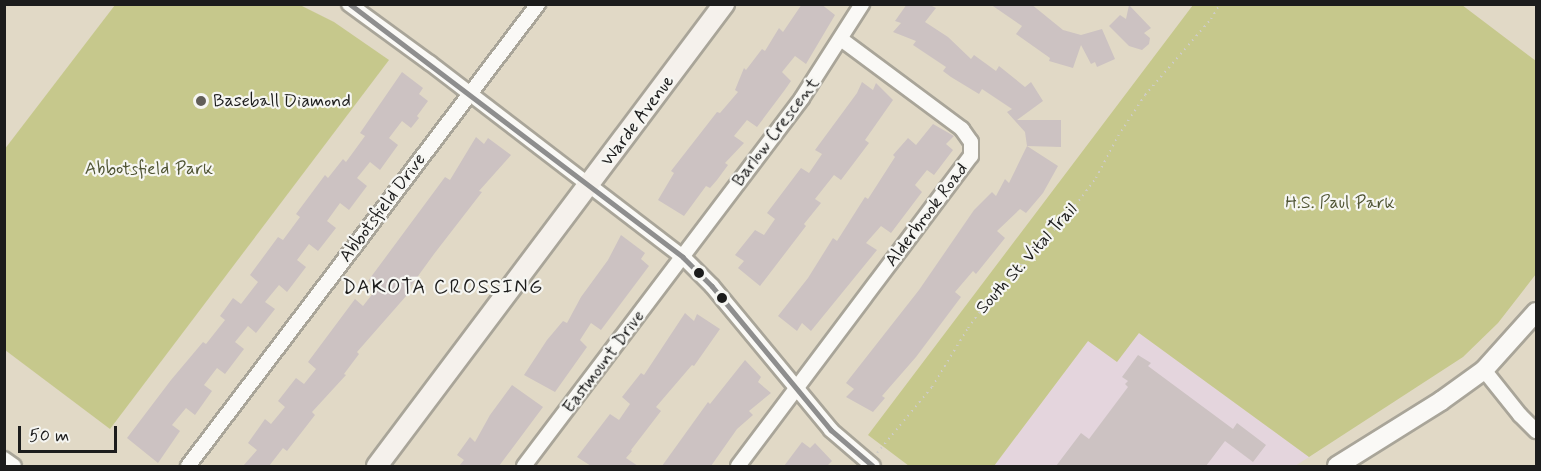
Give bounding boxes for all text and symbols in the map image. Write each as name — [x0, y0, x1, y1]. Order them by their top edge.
street label: Warde Avenue — [596, 70, 680, 172]
street label: Barlow Crescent — [730, 75, 822, 189]
place label: Baseball Diamond — [213, 90, 356, 112]
marker: Baseball Diamond — [194, 94, 208, 108]
street label: Abbotsfield Drive — [336, 150, 430, 266]
park label: Abbotsfield Park — [86, 158, 212, 180]
street label: Alderbrook Road — [881, 160, 973, 270]
park label: H.S. Paul Park — [1288, 192, 1392, 214]
street label: South St. Vital Trail — [972, 199, 1082, 319]
unlabelled marker — [693, 267, 705, 279]
district label: DAKOTA CROSSING — [341, 275, 545, 299]
unlabelled marker — [716, 292, 728, 304]
street label: Eastmount Drive — [558, 306, 650, 418]
scale bar — [21, 414, 120, 452]
text: 50 m — [29, 424, 69, 448]

